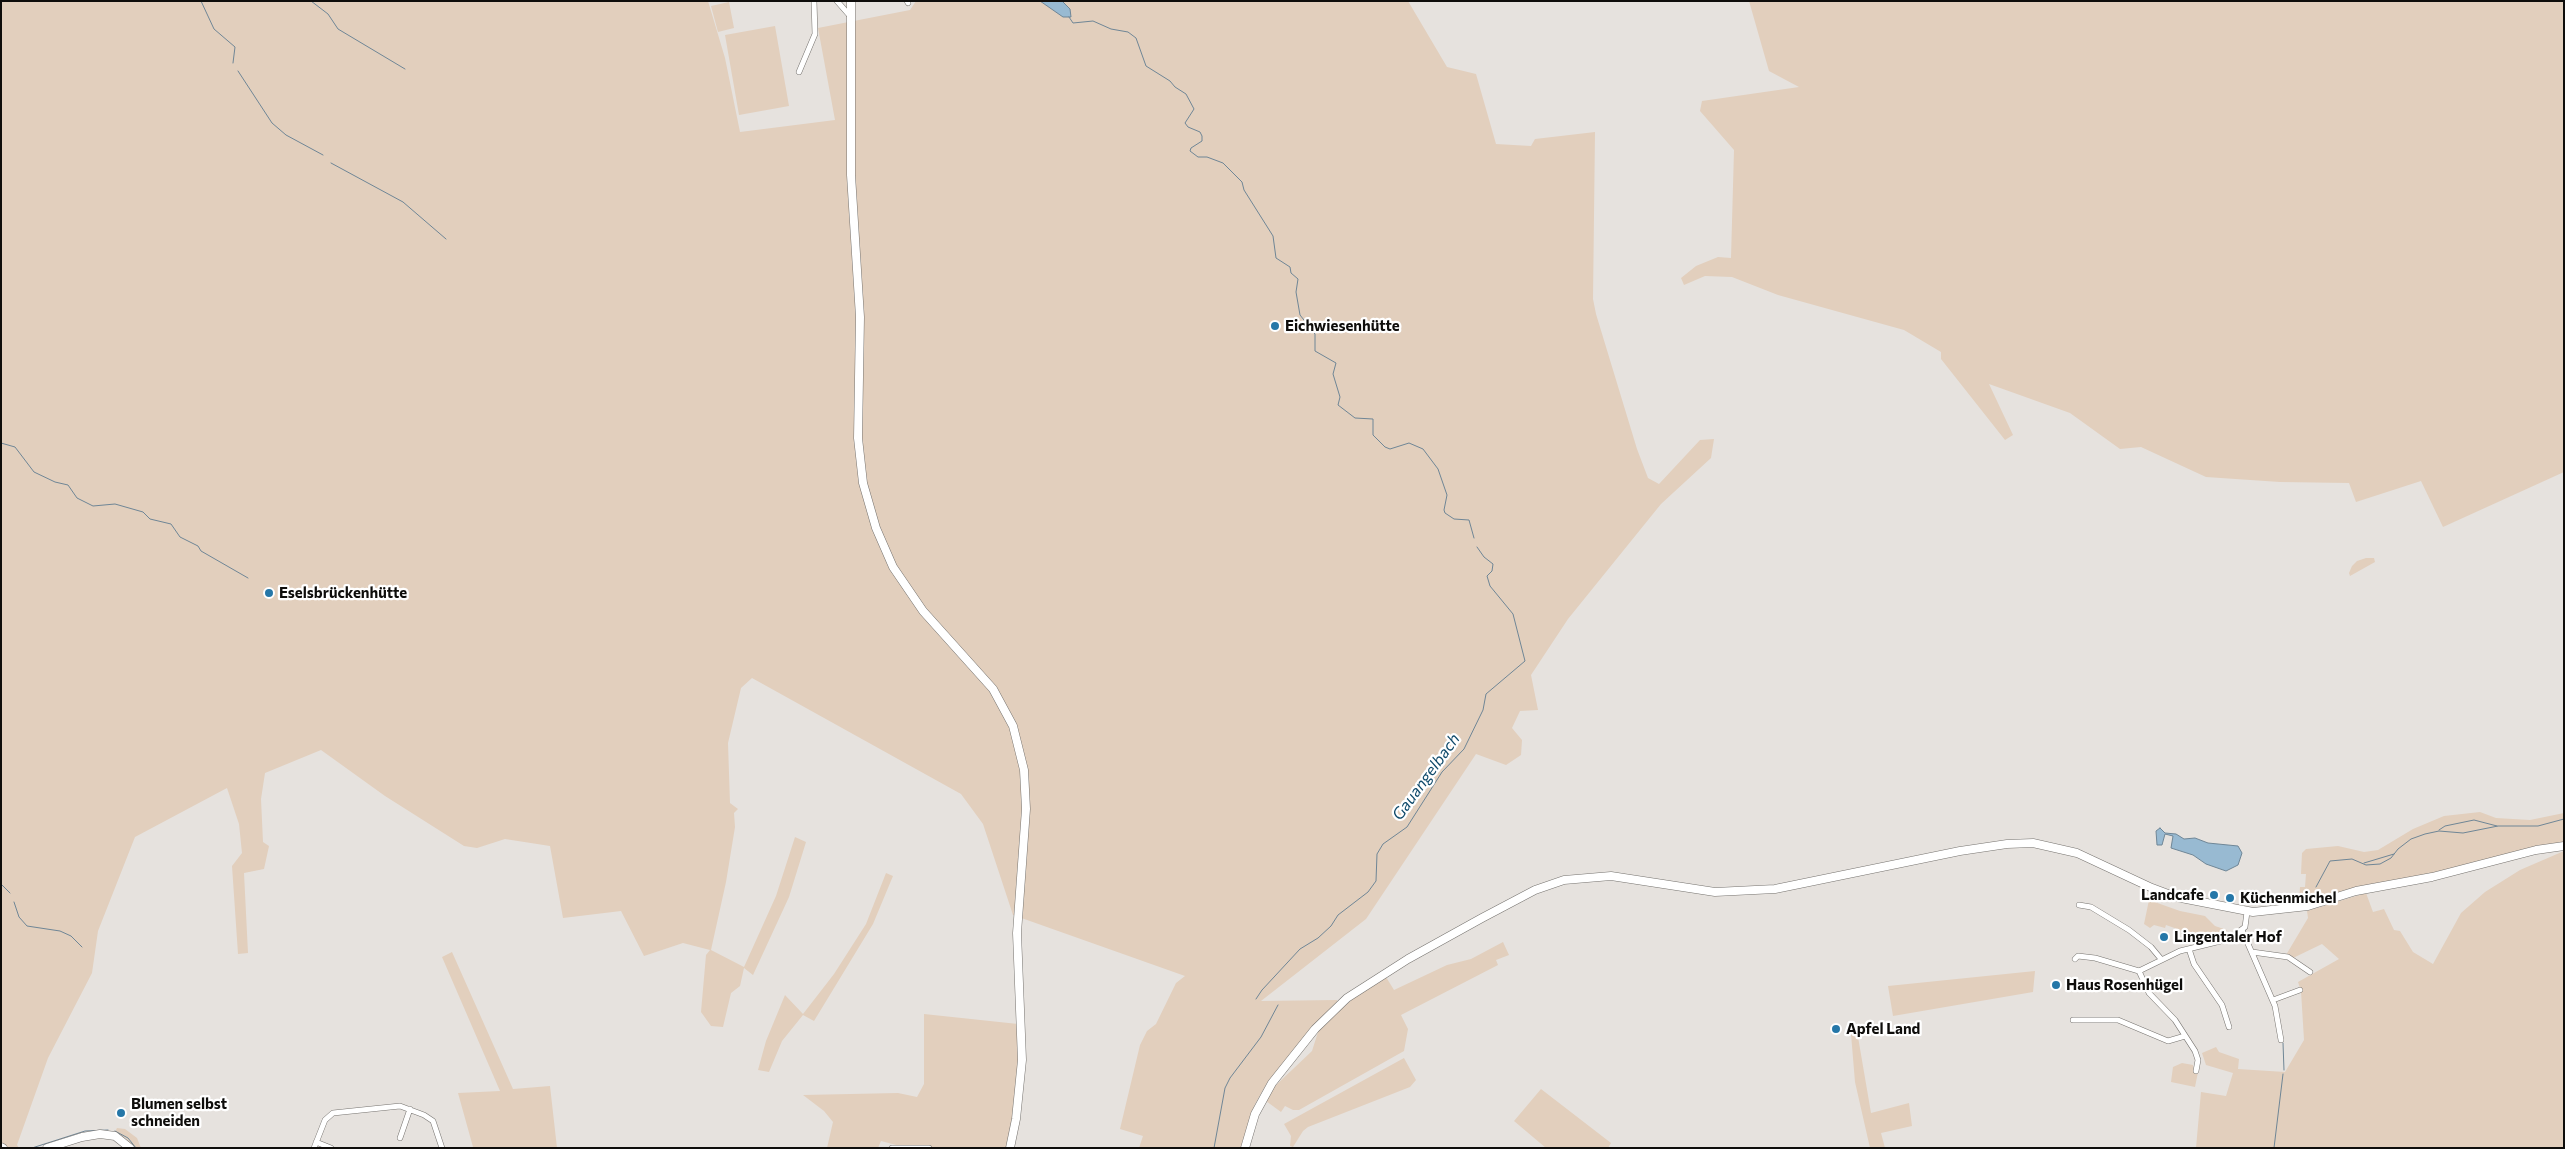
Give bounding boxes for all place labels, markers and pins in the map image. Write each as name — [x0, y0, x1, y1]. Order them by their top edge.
place label: Eichwiesenhütte — [1285, 317, 1400, 335]
marker: Eichwiesenhütte — [1269, 320, 1281, 332]
place label: Eselsbrückenhütte — [279, 584, 407, 602]
marker: Eselsbrückenhütte — [263, 587, 275, 599]
place label: Landcafe — [2141, 886, 2204, 904]
marker: Landcafe — [2208, 889, 2220, 901]
place label: Küchenmichel — [2240, 889, 2337, 907]
marker: Küchenmichel — [2224, 892, 2236, 904]
place label: Lingentaler Hof — [2174, 928, 2282, 946]
marker: Lingentaler Hof — [2158, 931, 2170, 943]
place label: Haus Rosenhügel — [2066, 976, 2183, 994]
marker: Haus Rosenhügel — [2050, 979, 2062, 991]
place label: Apfel Land — [1846, 1020, 1920, 1038]
marker: Apfel Land — [1830, 1023, 1842, 1035]
place label: Blumen selbst schneiden — [131, 1095, 227, 1130]
marker: Blumen selbst schneiden — [115, 1107, 127, 1119]

